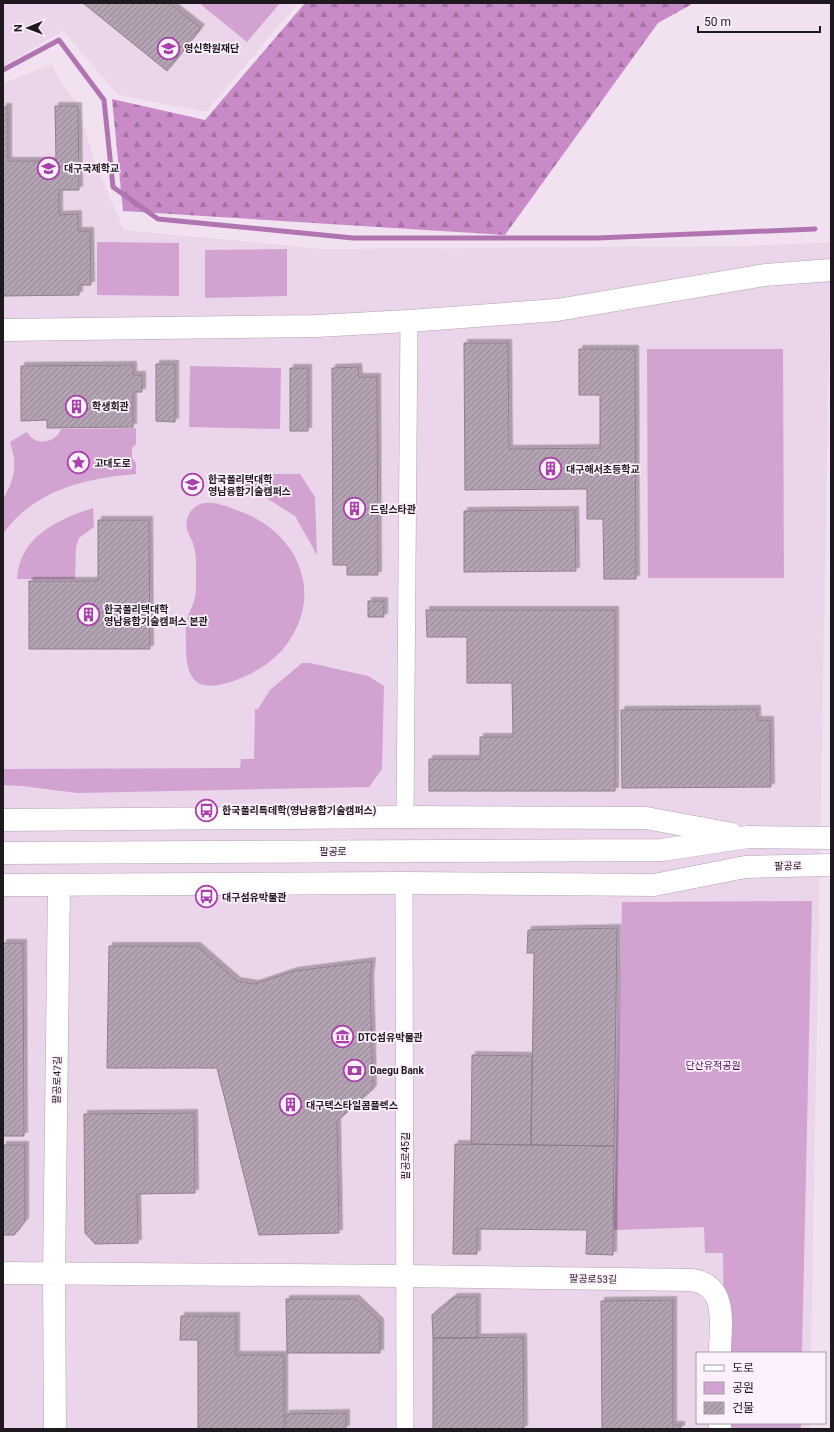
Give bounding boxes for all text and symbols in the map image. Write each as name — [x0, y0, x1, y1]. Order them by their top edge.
north arrow — [8, 8, 48, 48]
scale bar — [698, 8, 820, 34]
text: 50 m — [704, 15, 731, 29]
text: N — [12, 24, 25, 32]
school or university icon: 영신학원재단 — [156, 35, 182, 61]
place label: 영신학원재단 — [184, 42, 239, 54]
school or university icon: 대구국제학교 — [36, 155, 62, 181]
place label: 대구국제학교 — [64, 162, 119, 174]
building icon: 학생회관 — [64, 393, 90, 419]
place label: 학생회관 — [92, 400, 129, 412]
place icon: 고대도로 — [66, 450, 92, 476]
building icon: 대구해서초등학교 — [537, 456, 563, 482]
place label: 고대도로 — [94, 458, 131, 469]
place label: 대구해서초등학교 — [566, 463, 640, 475]
school or university icon: 한국폴리텍대학 영남융합기술캠퍼스 — [180, 472, 206, 498]
place label: 한국폴리텍대학 영남융합기술캠퍼스 — [208, 473, 291, 497]
building icon: 드림스타관 — [342, 496, 368, 522]
place label: 드림스타관 — [370, 504, 416, 515]
building icon: 한국폴리텍대학 영남융합기술캠퍼스 본관 — [76, 602, 102, 628]
place label: 한국폴리텍대학 영남융합기술캠퍼스 본관 — [104, 603, 208, 627]
bus stop icon: 한국폴리특데학(영남융합기술캠퍼스) — [194, 797, 220, 823]
place label: 한국폴리특데학(영남융합기술캠퍼스) — [222, 804, 376, 817]
street label: 팔공로 — [319, 846, 347, 857]
street label: 팔공로 — [774, 860, 802, 872]
bus stop icon: 대구섬유박물관 — [193, 884, 219, 910]
place label: 대구섬유박물관 — [222, 892, 286, 903]
museum icon: DTC섬유박물관 — [329, 1024, 355, 1050]
place label: DTC섬유박물관 — [358, 1032, 423, 1043]
street label: 팔공로47길 — [51, 1056, 63, 1104]
bank icon: Daegu Bank — [342, 1057, 368, 1083]
park label: 단산유적공원 — [685, 1060, 741, 1071]
place label: Daegu Bank — [370, 1065, 424, 1076]
building icon: 대구텍스타일콤플렉스 — [278, 1092, 304, 1118]
place label: 대구텍스타일콤플렉스 — [306, 1100, 398, 1111]
street label: 팔공로45길 — [400, 1132, 411, 1180]
street label: 팔공로53길 — [569, 1273, 617, 1285]
legend — [696, 1352, 826, 1424]
text: 도로 — [732, 1361, 754, 1375]
text: 공원 — [732, 1381, 754, 1395]
text: 건물 — [732, 1401, 754, 1415]

